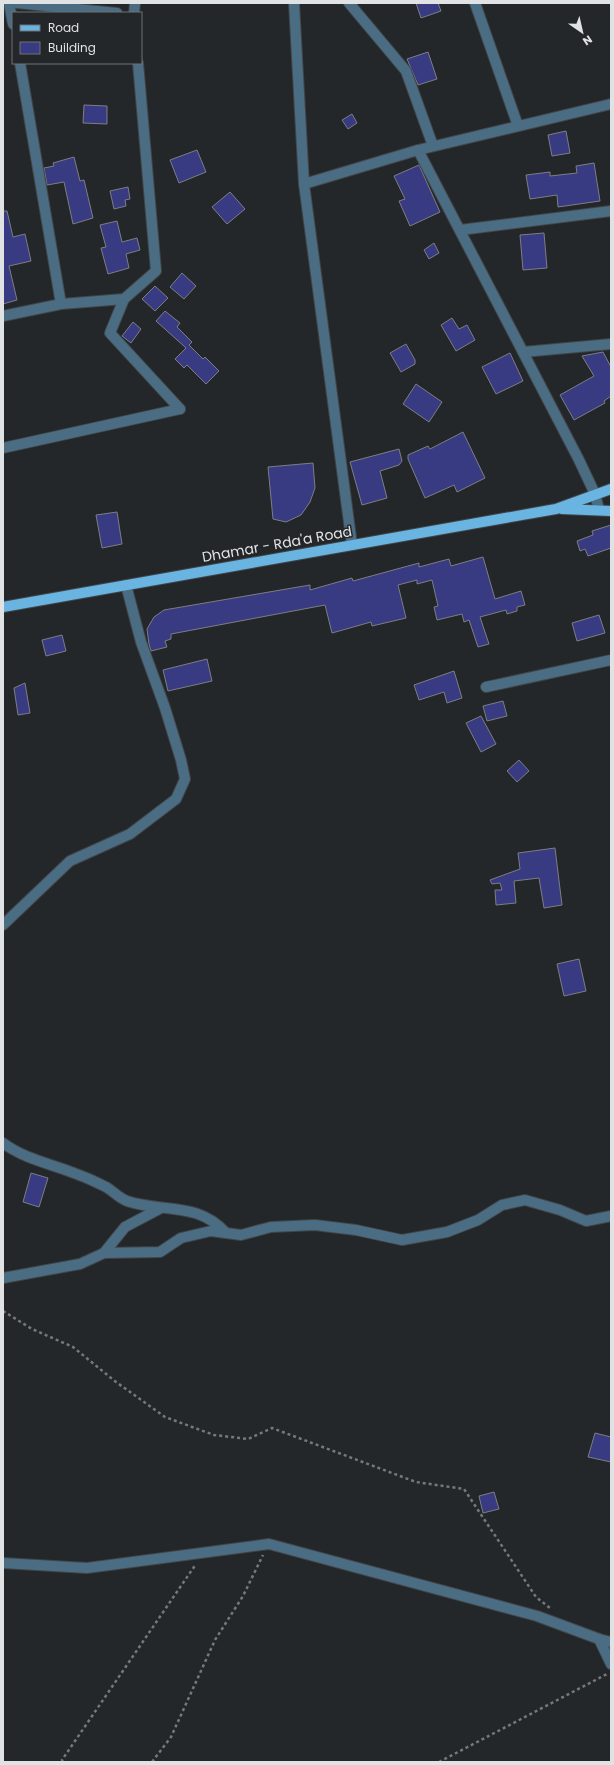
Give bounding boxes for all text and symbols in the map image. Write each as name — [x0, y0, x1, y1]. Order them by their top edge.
legend — [12, 12, 142, 64]
north arrow — [562, 12, 602, 52]
text: Road — [48, 19, 79, 36]
text: N — [580, 31, 595, 49]
text: Building — [48, 39, 96, 56]
street label: Dhamar - Rda'a Road — [200, 521, 354, 567]

